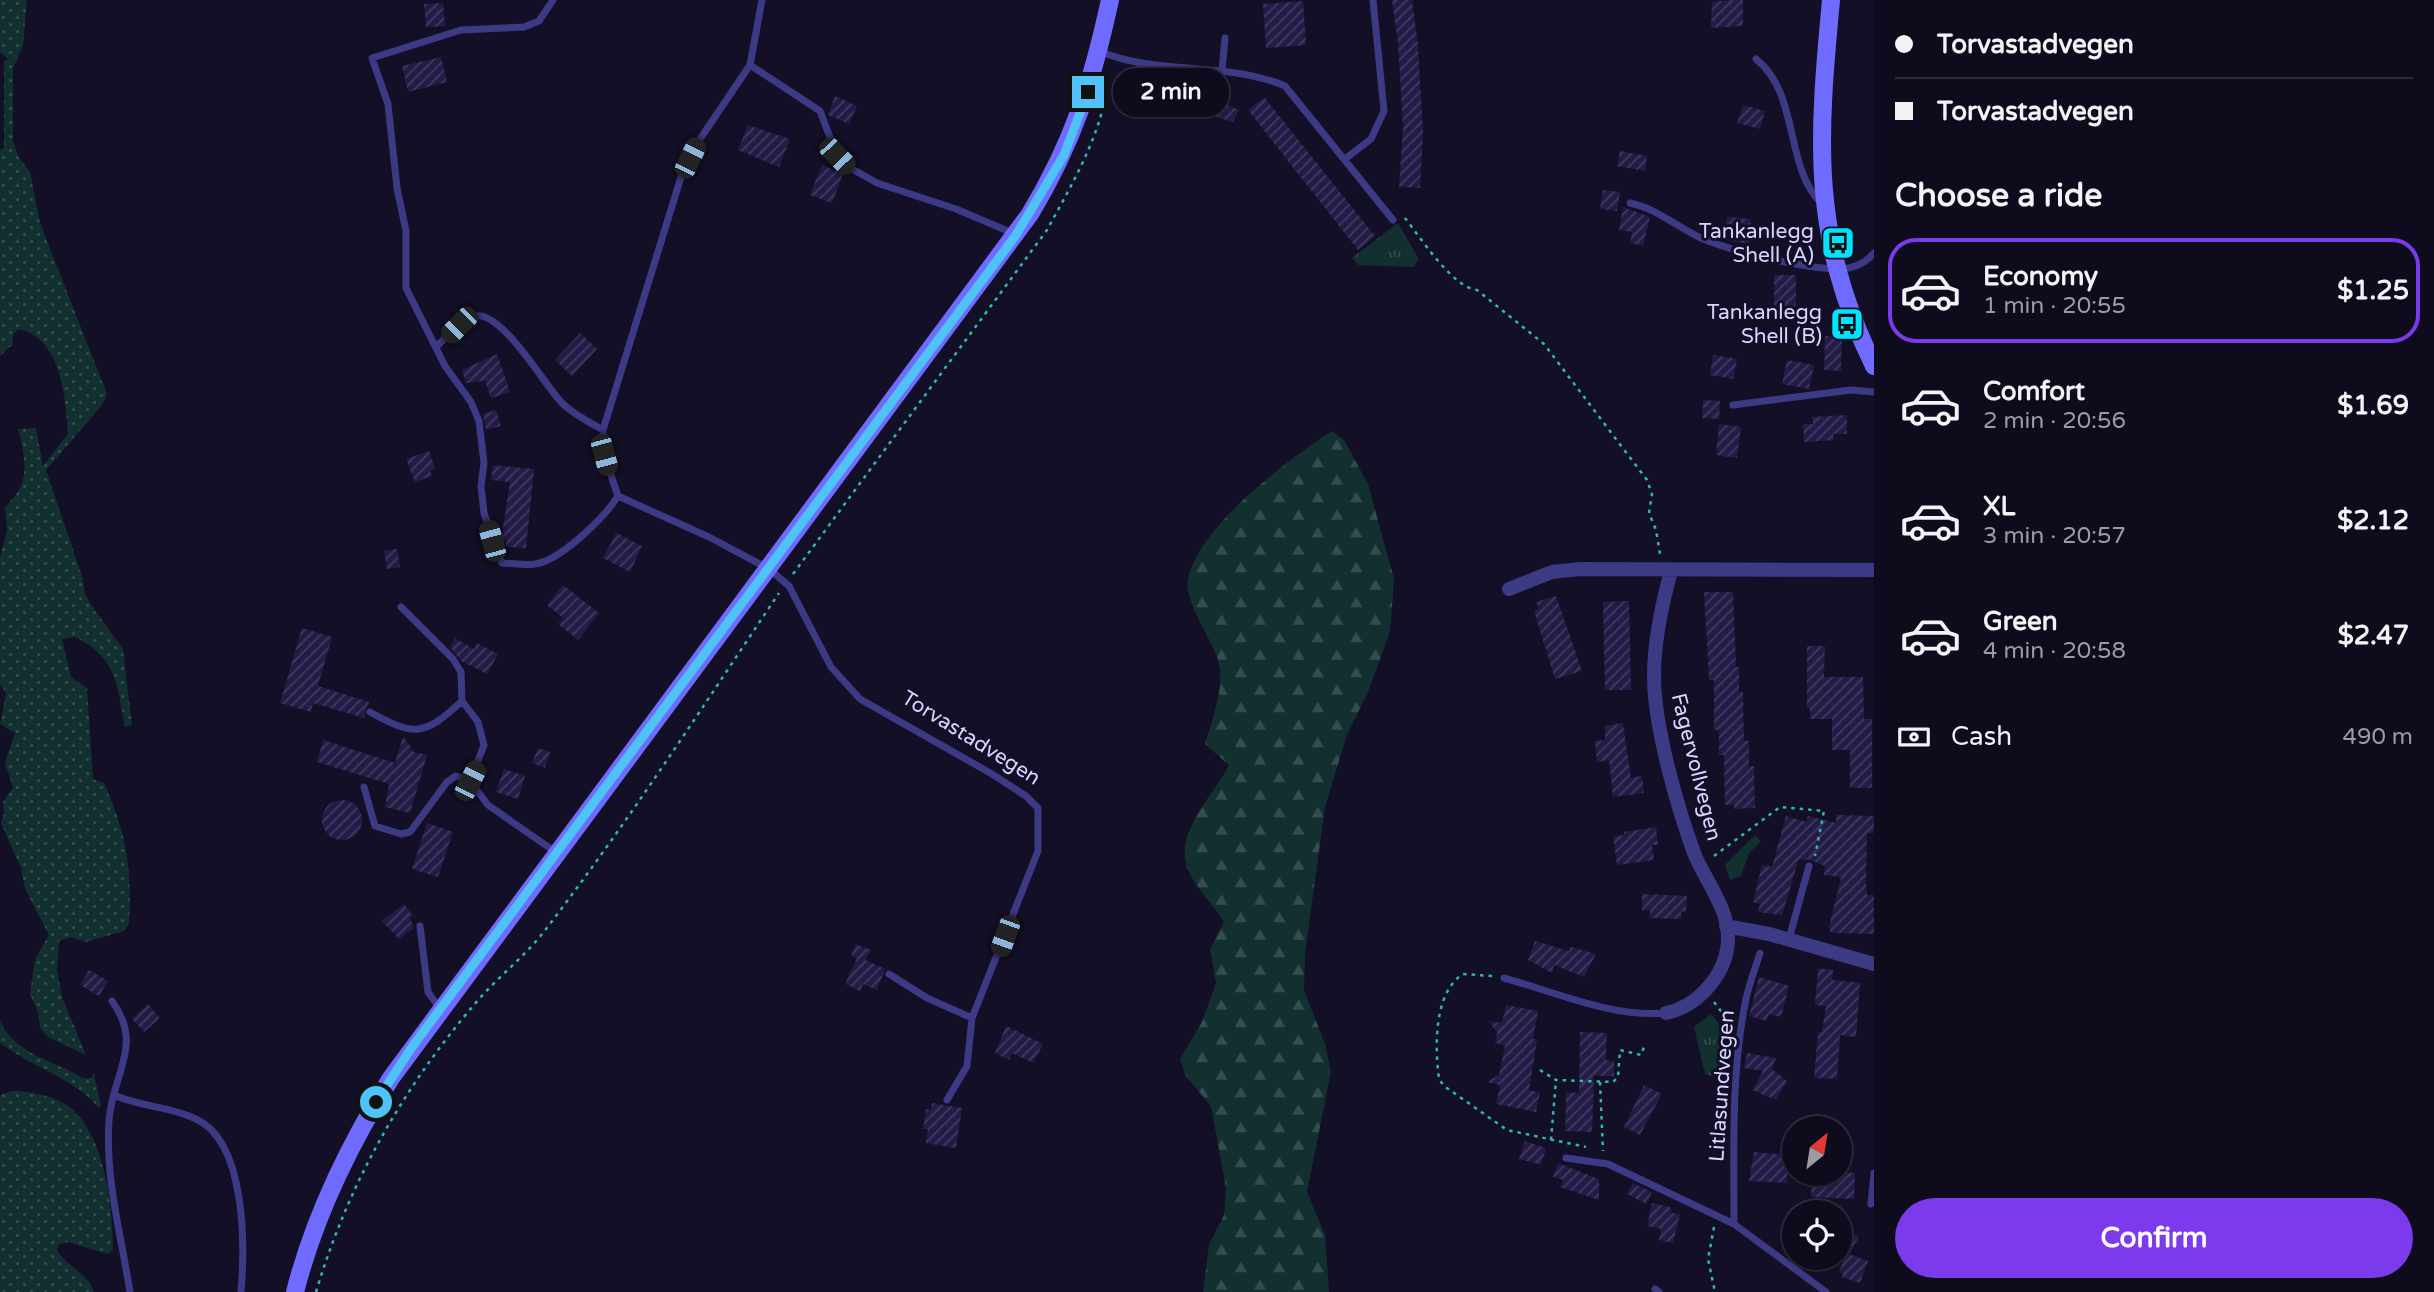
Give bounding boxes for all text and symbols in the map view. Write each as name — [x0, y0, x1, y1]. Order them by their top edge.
text: Torvastadvegen — [1937, 29, 2134, 60]
callout: 2 min — [1112, 68, 1228, 116]
route end — [1072, 76, 1104, 108]
text: 2 min — [1140, 78, 1202, 106]
text: Torvastadvegen — [1937, 96, 2134, 127]
car — [815, 134, 860, 178]
car — [672, 135, 709, 181]
text: Choose a ride — [1895, 177, 2102, 215]
place label: Tankanlegg Shell (A) — [1699, 219, 1814, 268]
bus stop icon: Tankanlegg Shell (A) — [1819, 224, 1857, 262]
icon: car — [1899, 259, 1962, 322]
text: Economy — [1983, 261, 2098, 292]
text: $1.25 — [2337, 275, 2409, 306]
text: 1 min · 20:55 — [1983, 292, 2126, 320]
place label: Tankanlegg Shell (B) — [1707, 300, 1822, 349]
car — [437, 303, 482, 347]
bus stop icon: Tankanlegg Shell (B) — [1828, 305, 1866, 343]
icon: car — [1899, 374, 1962, 437]
text: Comfort — [1983, 376, 2085, 407]
text: $1.69 — [2337, 390, 2409, 421]
text: 2 min · 20:56 — [1983, 407, 2126, 435]
car — [589, 432, 620, 478]
icon: car — [1899, 489, 1962, 552]
text: XL — [1983, 491, 2015, 522]
text: $2.12 — [2337, 505, 2409, 536]
car — [477, 518, 508, 564]
text: 3 min · 20:57 — [1983, 522, 2126, 550]
icon: car — [1899, 604, 1962, 667]
text: Green — [1983, 606, 2058, 637]
text: $2.47 — [2338, 620, 2409, 651]
text: 4 min · 20:58 — [1983, 637, 2126, 665]
street label: Torvastadvegen — [897, 685, 1045, 791]
street label: Fagervollvegen — [1666, 691, 1726, 843]
icon: cash — [1895, 718, 1933, 756]
text: Cash — [1951, 721, 2012, 752]
text: 490 m — [2343, 723, 2413, 751]
car — [452, 758, 489, 804]
car — [988, 913, 1023, 959]
street label: Litlasundvegen — [1704, 1009, 1740, 1163]
route start — [360, 1086, 392, 1118]
north arrow — [1782, 1116, 1852, 1186]
map controls — [1782, 1116, 1852, 1270]
button: Confirm — [1895, 1198, 2413, 1278]
button: locate — [1782, 1200, 1852, 1270]

